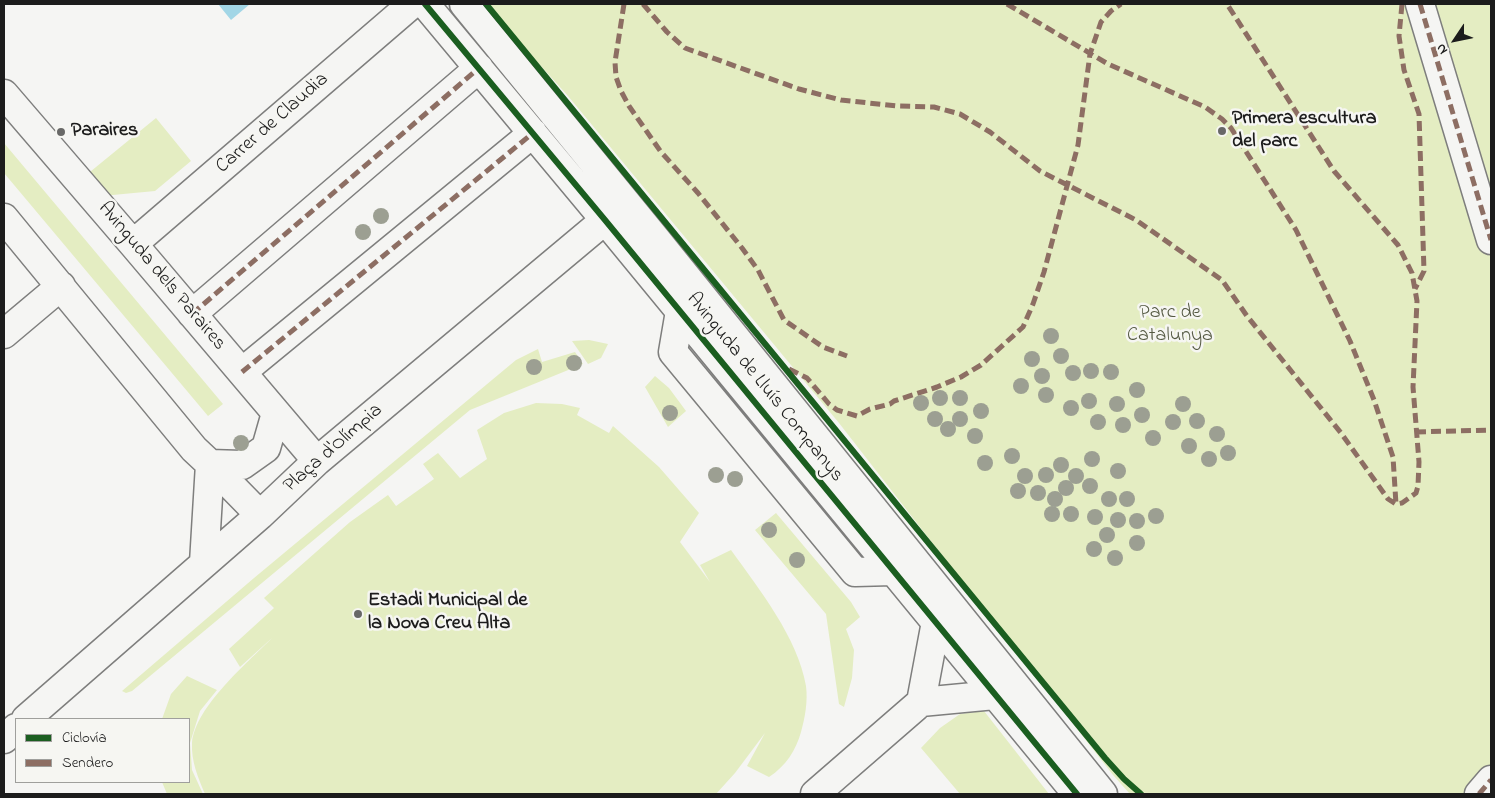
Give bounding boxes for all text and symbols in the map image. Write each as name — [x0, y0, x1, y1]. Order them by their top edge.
north arrow — [1430, 15, 1480, 65]
text: N — [1431, 39, 1454, 58]
street label: Carrer de Claudia — [212, 68, 334, 180]
place label: Primera escultura del parc — [1232, 108, 1377, 155]
place label: Paraires — [71, 120, 138, 144]
marker: Primera escultura del parc — [1216, 125, 1228, 137]
marker: Paraires — [55, 126, 67, 138]
street label: Avinguda dels Paraires — [92, 198, 230, 356]
street label: Avinguda de Lluís Companys — [680, 288, 848, 488]
park label: Parc de Catalunya — [1127, 302, 1213, 349]
street label: Plaça d'Olímpia — [280, 399, 388, 499]
place label: Estadi Municipal de la Nova Creu Alta — [368, 590, 527, 637]
marker: Estadi Municipal de la Nova Creu Alta — [352, 608, 364, 620]
legend — [15, 718, 190, 783]
text: Ciclovía — [62, 727, 107, 749]
text: Sendero — [62, 752, 113, 774]

